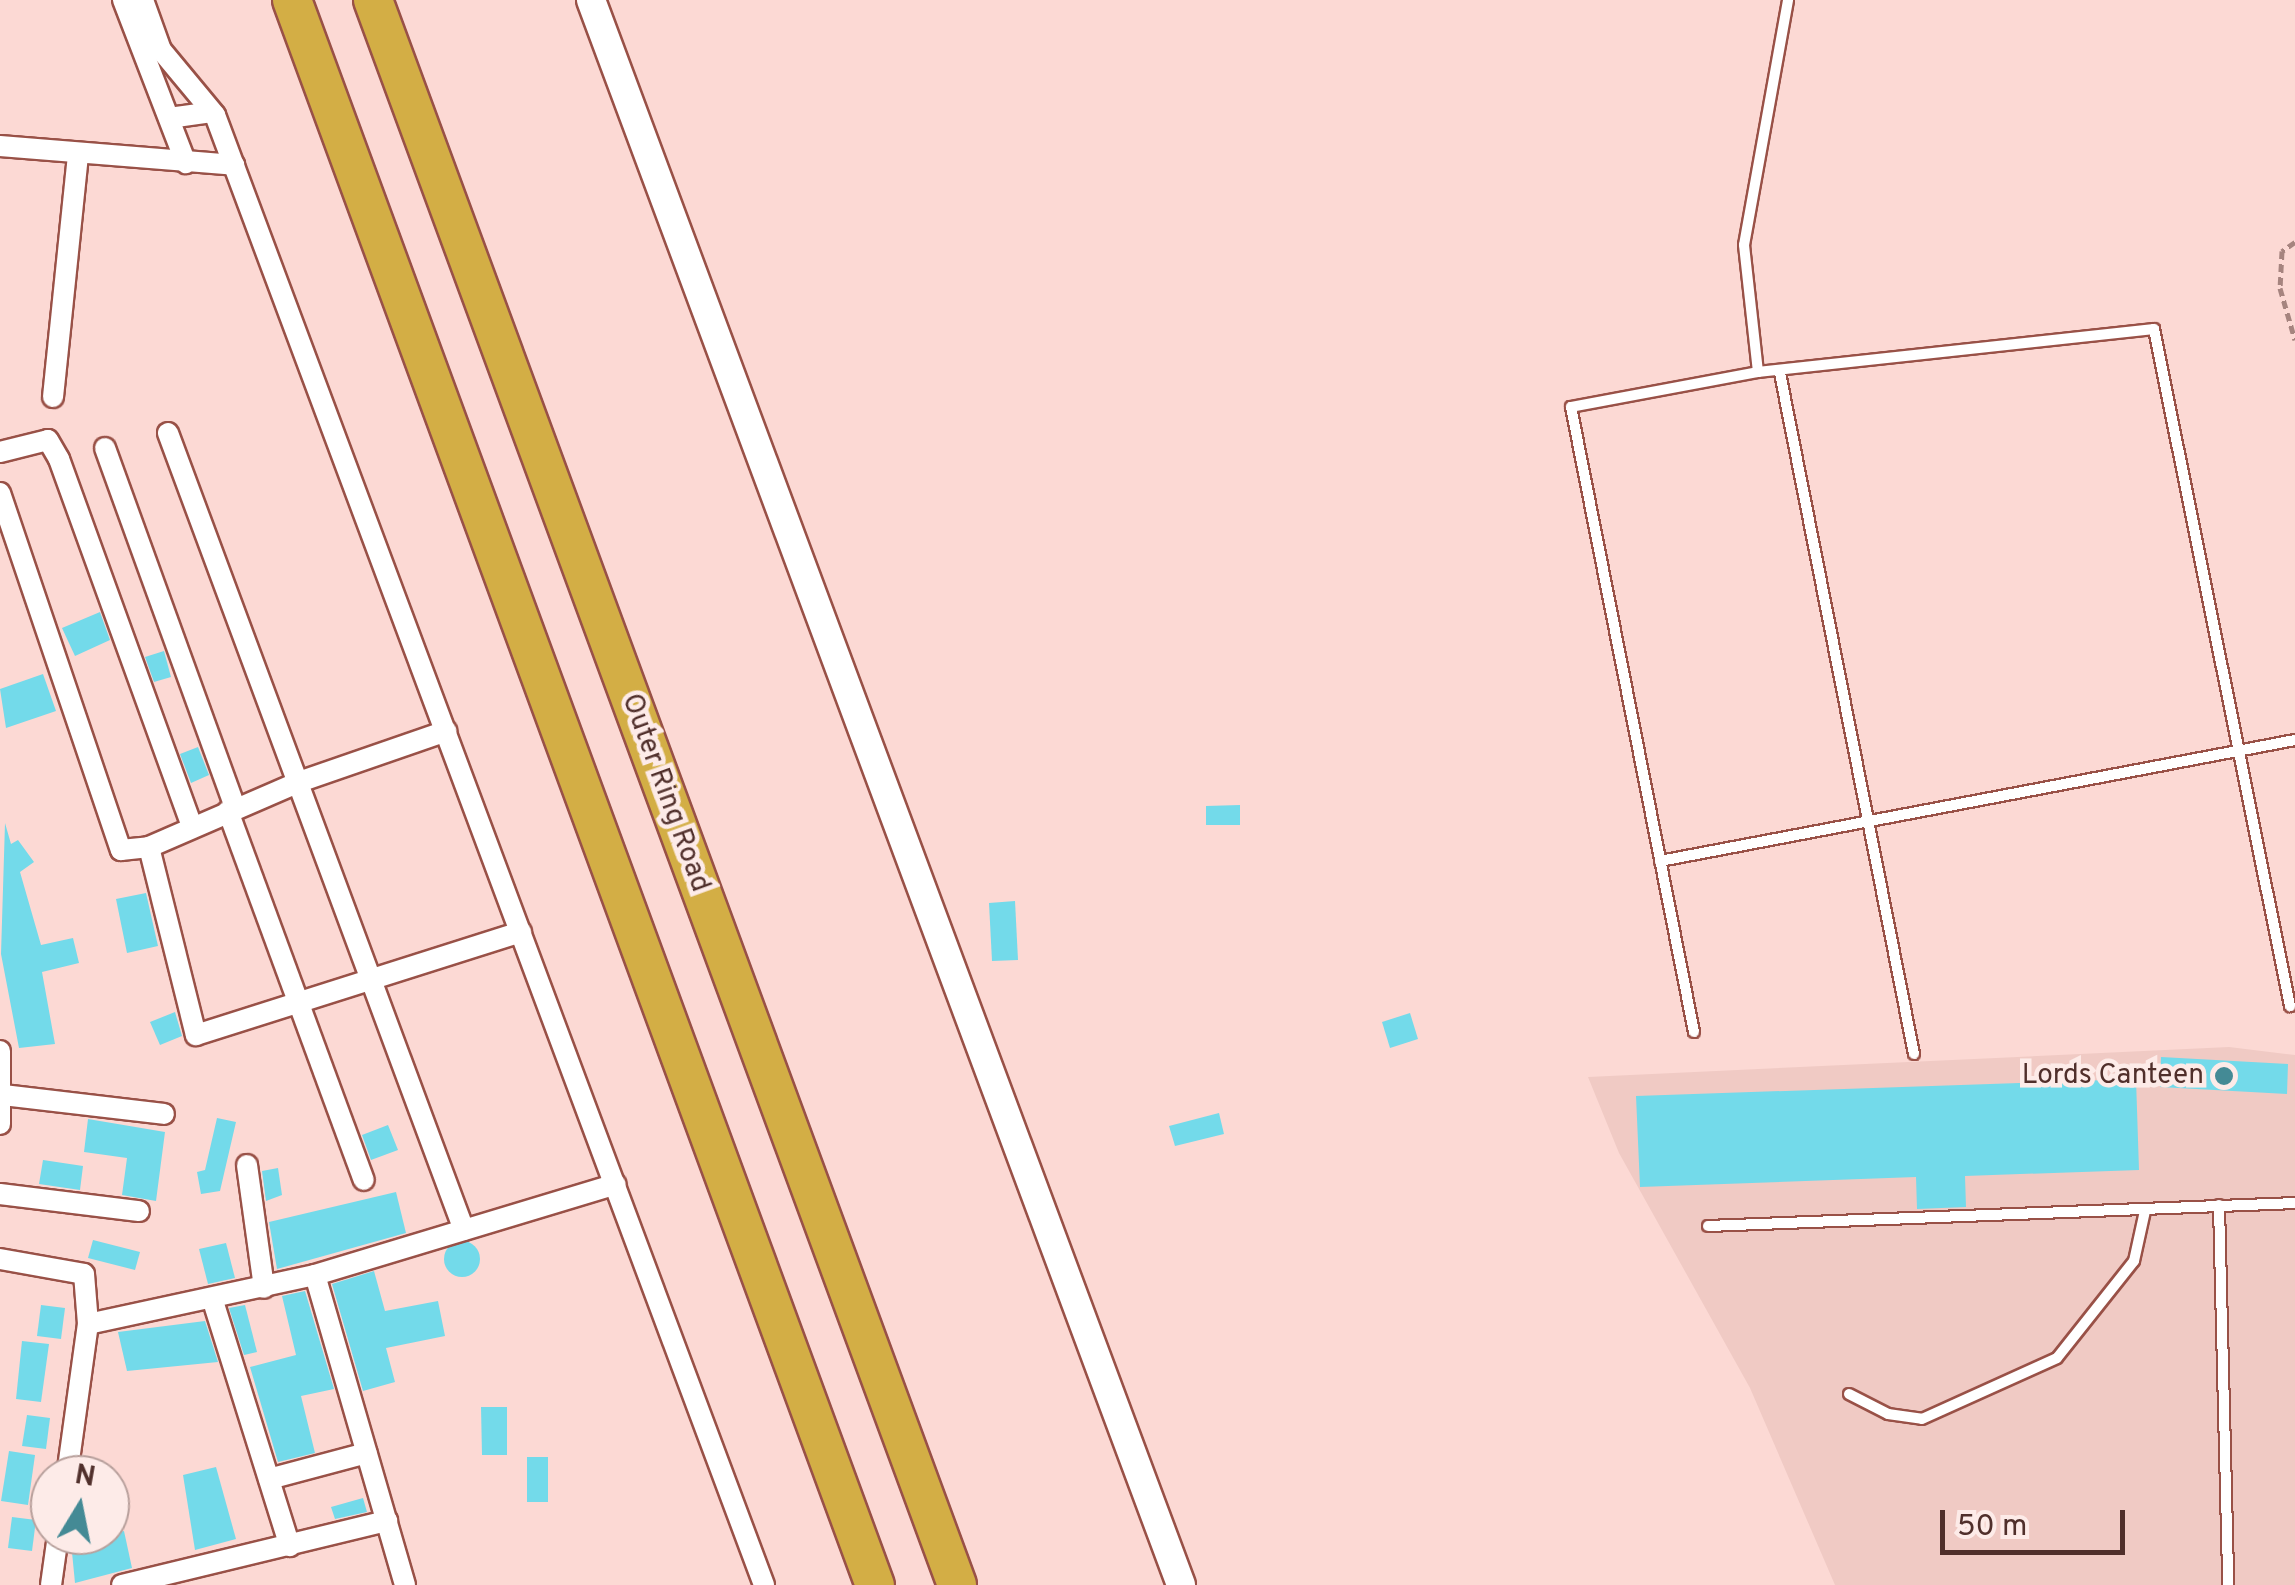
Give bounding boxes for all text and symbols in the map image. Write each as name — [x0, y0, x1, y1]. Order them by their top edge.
street label: Outer Ring Road — [614, 689, 716, 897]
place label: Lords Canteen — [2022, 1059, 2204, 1093]
marker: Lords Canteen — [2213, 1065, 2235, 1087]
north arrow — [30, 1455, 130, 1555]
text: N — [72, 1458, 98, 1497]
scale bar — [1945, 1490, 2130, 1552]
text: 50 m — [1957, 1509, 2027, 1546]

